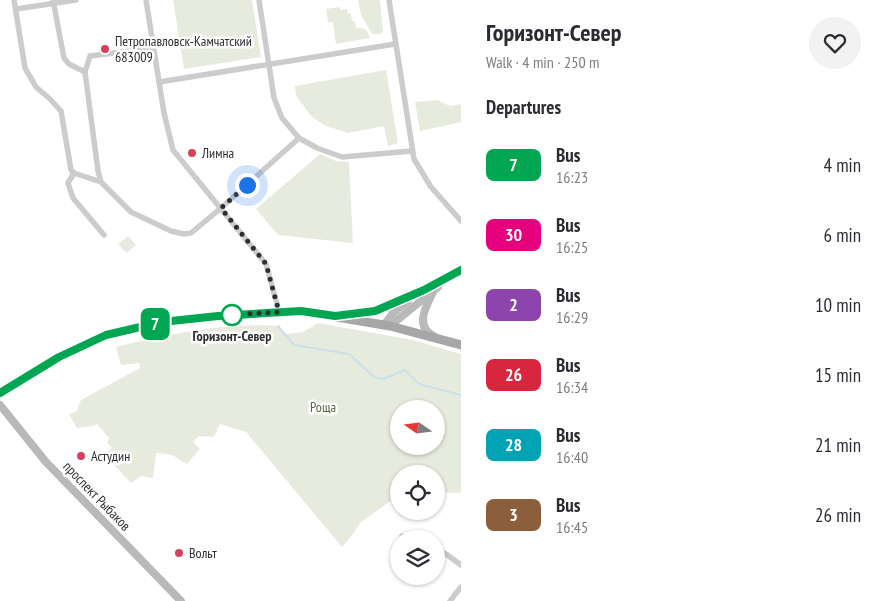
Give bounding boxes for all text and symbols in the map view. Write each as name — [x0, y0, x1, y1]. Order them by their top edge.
text: Горизонт-Север — [486, 17, 621, 48]
button: heart — [809, 17, 861, 69]
place label: Петропавловск-Камчатский 683009 — [115, 32, 252, 66]
marker: Петропавловск-Камчатский 683009 — [99, 43, 111, 55]
text: Walk · 4 min · 250 m — [486, 52, 599, 72]
text: Departures — [486, 95, 561, 119]
text: Bus — [556, 143, 580, 167]
place label: Лимна — [201, 144, 234, 162]
marker: Лимна — [186, 147, 198, 159]
text: 7 — [509, 153, 518, 176]
text: 4 min — [824, 153, 861, 177]
text: 16:23 — [556, 167, 588, 187]
your location — [235, 173, 260, 198]
text: Bus — [556, 213, 580, 237]
text: 30 — [505, 223, 522, 246]
text: 6 min — [824, 223, 861, 247]
text: 16:25 — [556, 237, 588, 257]
text: Bus — [556, 283, 580, 307]
text: 2 — [509, 293, 518, 316]
text: 10 min — [815, 293, 861, 317]
marker: Горизонт-Север — [221, 304, 243, 326]
text: 16:29 — [556, 307, 588, 327]
line badge: 7 — [139, 308, 171, 340]
text: 7 — [151, 312, 159, 335]
place label: Горизонт-Север — [192, 327, 272, 345]
text: Bus — [556, 353, 580, 377]
text: 26 — [505, 363, 522, 386]
text: 15 min — [815, 363, 861, 387]
text: 16:34 — [556, 377, 588, 397]
park label: Роща — [310, 398, 336, 416]
north arrow — [390, 400, 445, 455]
map controls — [390, 400, 445, 585]
text: Bus — [556, 423, 580, 447]
text: 28 — [505, 433, 522, 456]
text: 21 min — [815, 433, 861, 457]
place label: Астудин — [91, 447, 130, 465]
text: 16:40 — [556, 447, 588, 467]
marker: Астудин — [75, 450, 87, 462]
street label: проспект Рыбаков — [59, 458, 135, 535]
button: locate — [390, 465, 445, 520]
text: Bus — [556, 493, 580, 517]
text: 3 — [509, 503, 518, 526]
text: 26 min — [815, 503, 861, 527]
text: 16:45 — [556, 517, 588, 537]
button: layers — [390, 530, 445, 585]
place label: Вольт — [189, 544, 217, 562]
marker: Вольт — [173, 547, 185, 559]

